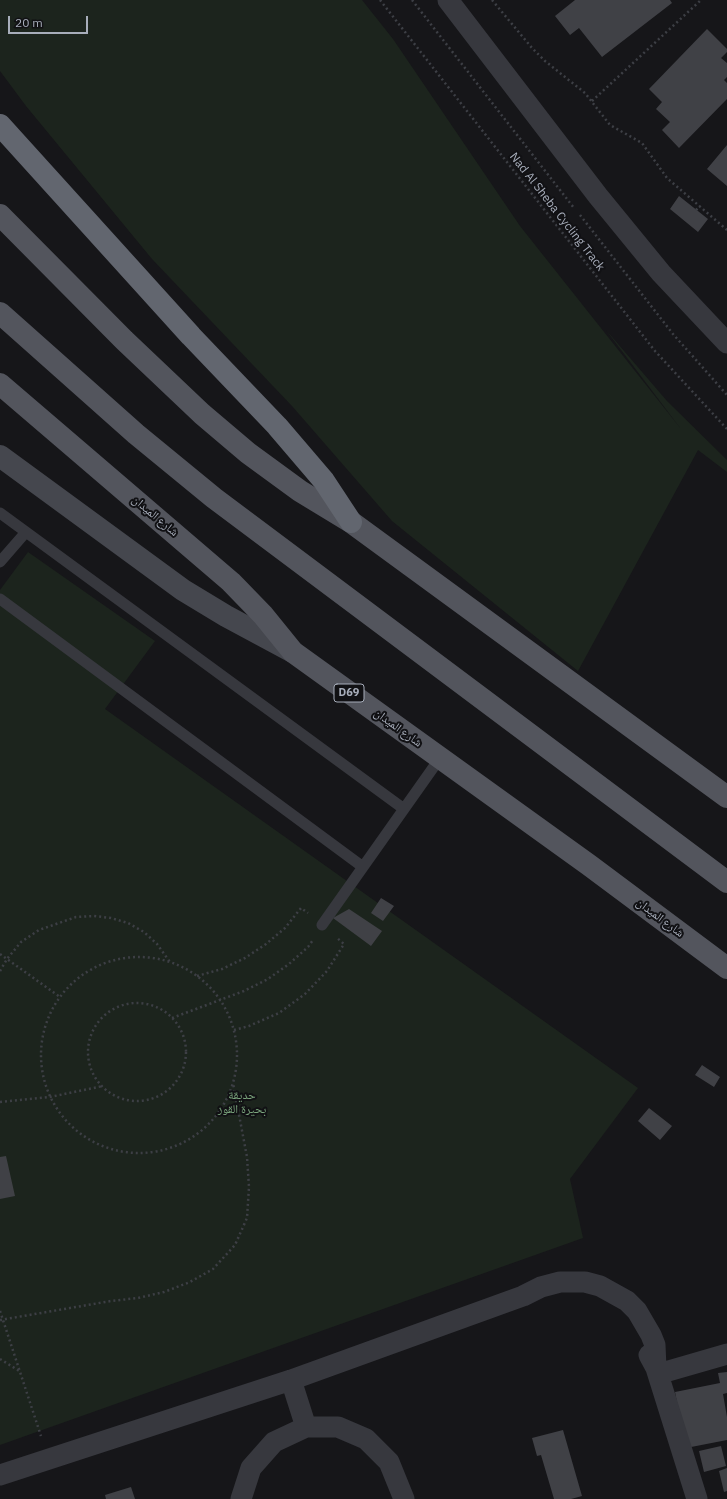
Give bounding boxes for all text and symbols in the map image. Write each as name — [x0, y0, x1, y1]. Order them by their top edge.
scale bar — [10, 8, 90, 34]
text: 20 m — [15, 15, 43, 30]
street label: Nad Al Sheba Cycling Track — [506, 150, 608, 274]
street label: شارع الميدان — [129, 493, 181, 539]
road number: D69 — [334, 684, 364, 702]
street label: شارع الميدان — [371, 706, 425, 750]
street label: شارع الميدان — [633, 895, 687, 941]
park label: حديقة بحيرة القوز — [218, 1089, 266, 1117]

